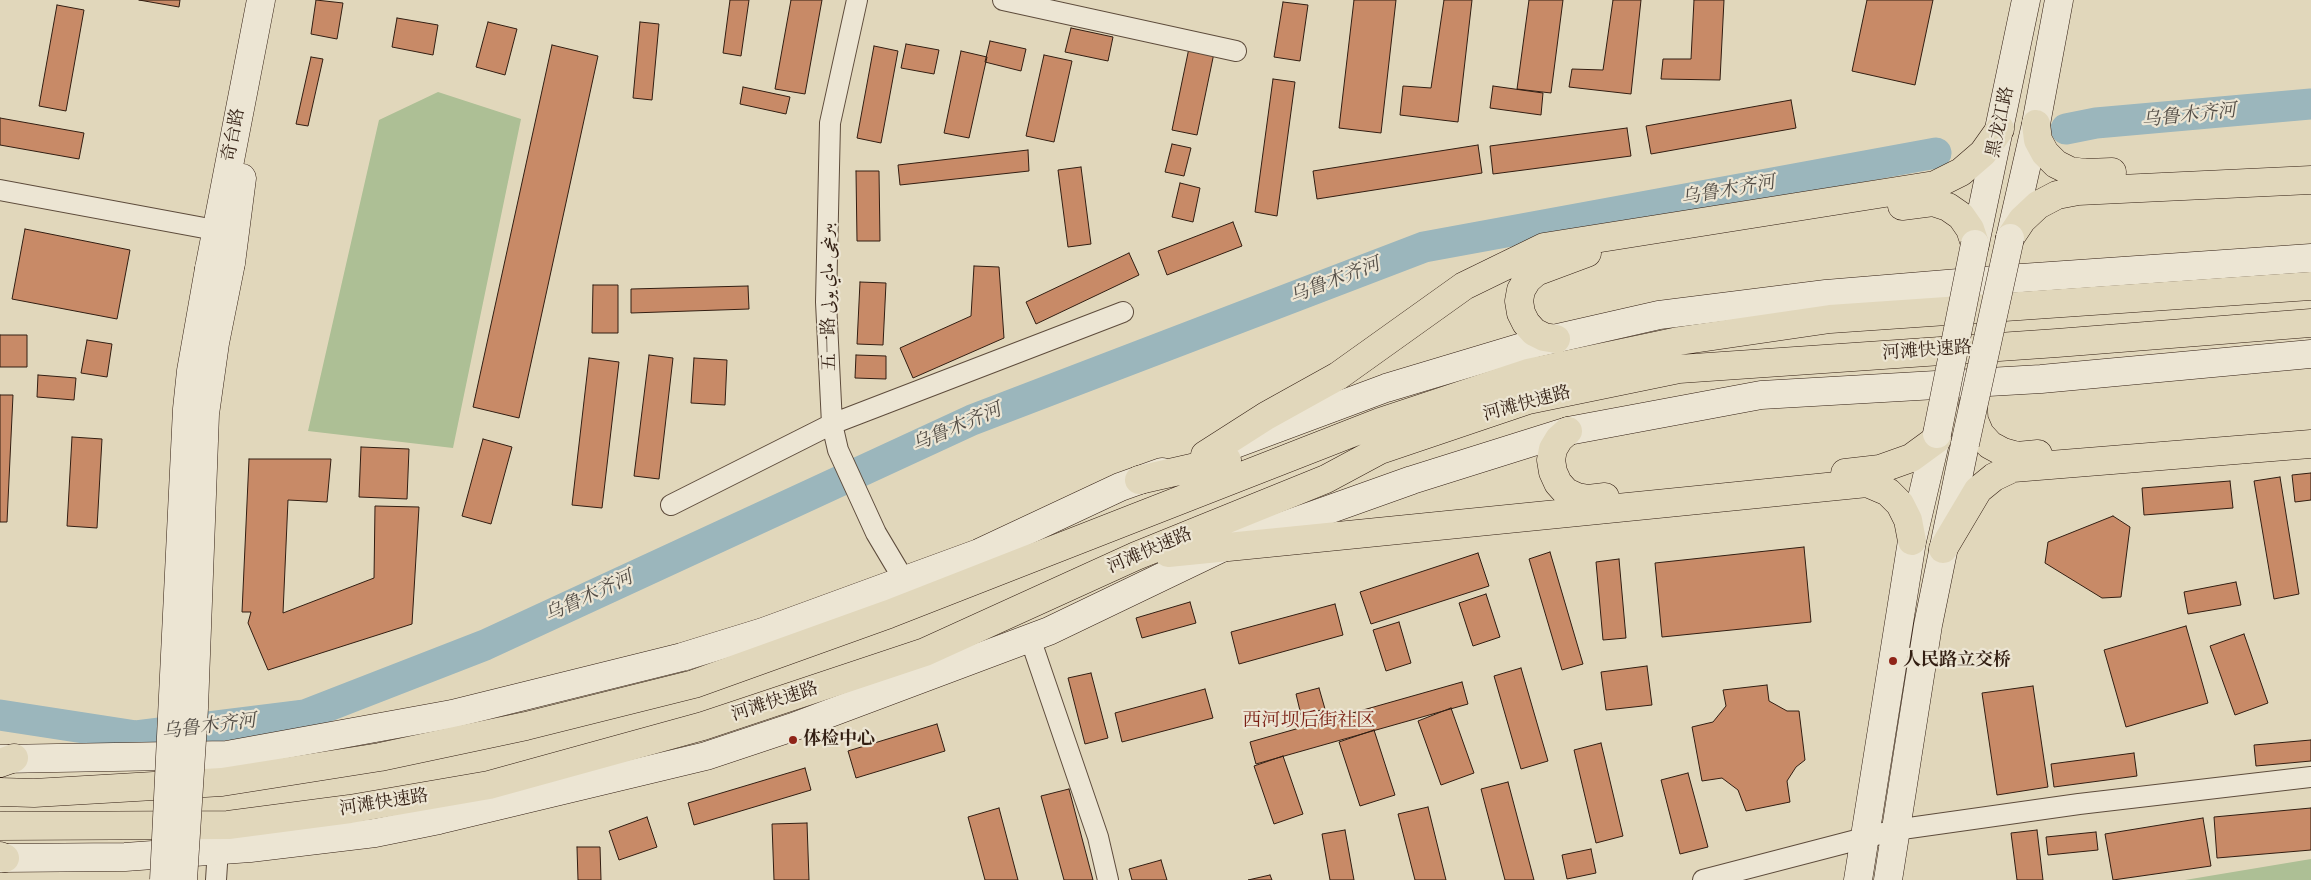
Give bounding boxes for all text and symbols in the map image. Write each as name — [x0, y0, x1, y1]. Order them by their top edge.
street label: 黑龙江路 — [1983, 85, 2019, 159]
water label: 乌鲁木齐河 — [2141, 100, 2237, 132]
street label: 奇台路 — [218, 106, 250, 164]
water label: 乌鲁木齐河 — [1679, 172, 1777, 210]
street label: 五一路 بىرىنچى ماي يولى — [817, 223, 841, 371]
water label: 乌鲁木齐河 — [1287, 253, 1383, 309]
street label: 河滩快速路 — [1881, 337, 1973, 365]
street label: 河滩快速路 — [1481, 382, 1573, 426]
water label: 乌鲁木齐河 — [909, 399, 1005, 457]
street label: 河滩快速路 — [1104, 523, 1196, 579]
water label: 乌鲁木齐河 — [541, 567, 637, 627]
place label: 人民路立交桥 — [1903, 650, 2011, 672]
marker: 人民路立交桥 — [1887, 655, 1899, 667]
street label: 河滩快速路 — [729, 678, 821, 726]
water label: 乌鲁木齐河 — [160, 710, 258, 744]
district label: 西河坝后街社区 — [1243, 710, 1375, 732]
place label: 体检中心 — [803, 729, 875, 751]
marker: 体检中心 — [787, 734, 799, 746]
street label: 河滩快速路 — [338, 785, 430, 821]

